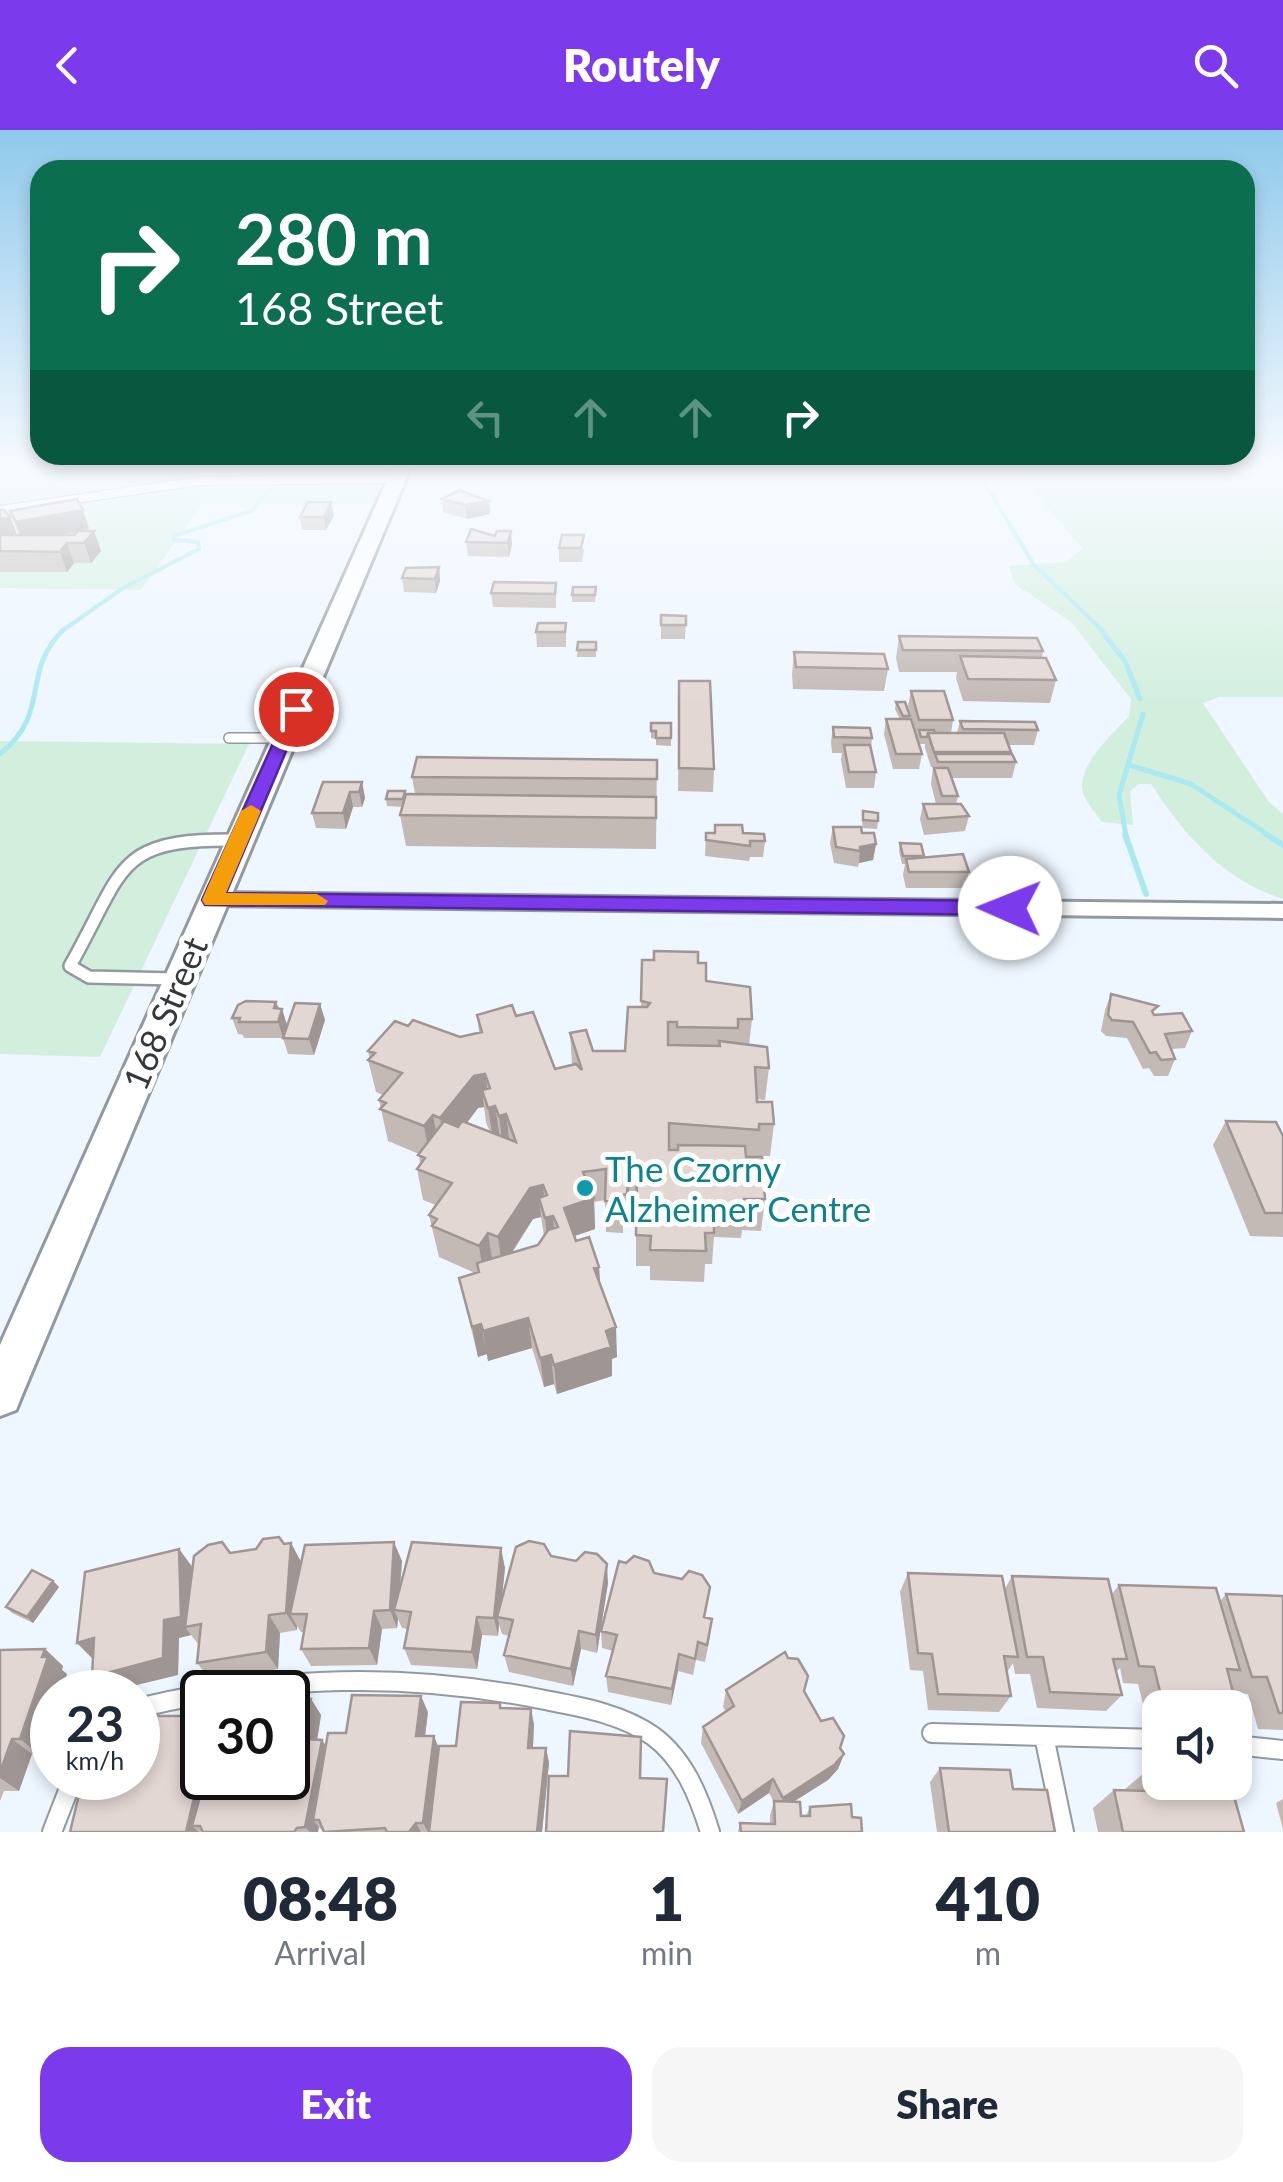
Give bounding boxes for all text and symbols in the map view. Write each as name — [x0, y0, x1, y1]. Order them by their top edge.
icon: back — [40, 38, 95, 93]
text: Routely — [563, 38, 720, 92]
icon: search — [1188, 38, 1243, 93]
text: 280 m — [235, 196, 432, 280]
icon: right — [70, 200, 200, 330]
text: 168 Street — [235, 281, 443, 335]
icon: left — [458, 390, 513, 445]
icon: ahead — [563, 390, 618, 445]
icon: ahead — [668, 390, 723, 445]
icon: right — [773, 390, 828, 445]
pin — [254, 667, 339, 752]
icon: arrive — [269, 682, 324, 737]
position arrow — [958, 856, 1062, 960]
street label: 168 Street — [113, 930, 215, 1096]
place label: The Czorny Alzheimer Centre — [605, 1147, 871, 1229]
marker: The Czorny Alzheimer Centre — [574, 1177, 596, 1199]
speed limit sign: 30 — [180, 1670, 310, 1800]
map controls — [1142, 1690, 1252, 1800]
button: sound — [1142, 1690, 1252, 1800]
text: 23 — [66, 1693, 124, 1753]
text: km/h — [66, 1745, 124, 1775]
text: 08:48 — [243, 1862, 398, 1934]
text: 1 — [649, 1862, 684, 1934]
text: 410 — [936, 1862, 1040, 1934]
text: Arrival — [274, 1933, 367, 1972]
text: min — [641, 1933, 693, 1972]
text: m — [975, 1933, 1001, 1972]
button: Exit — [40, 2047, 632, 2162]
button: Share — [652, 2047, 1243, 2162]

